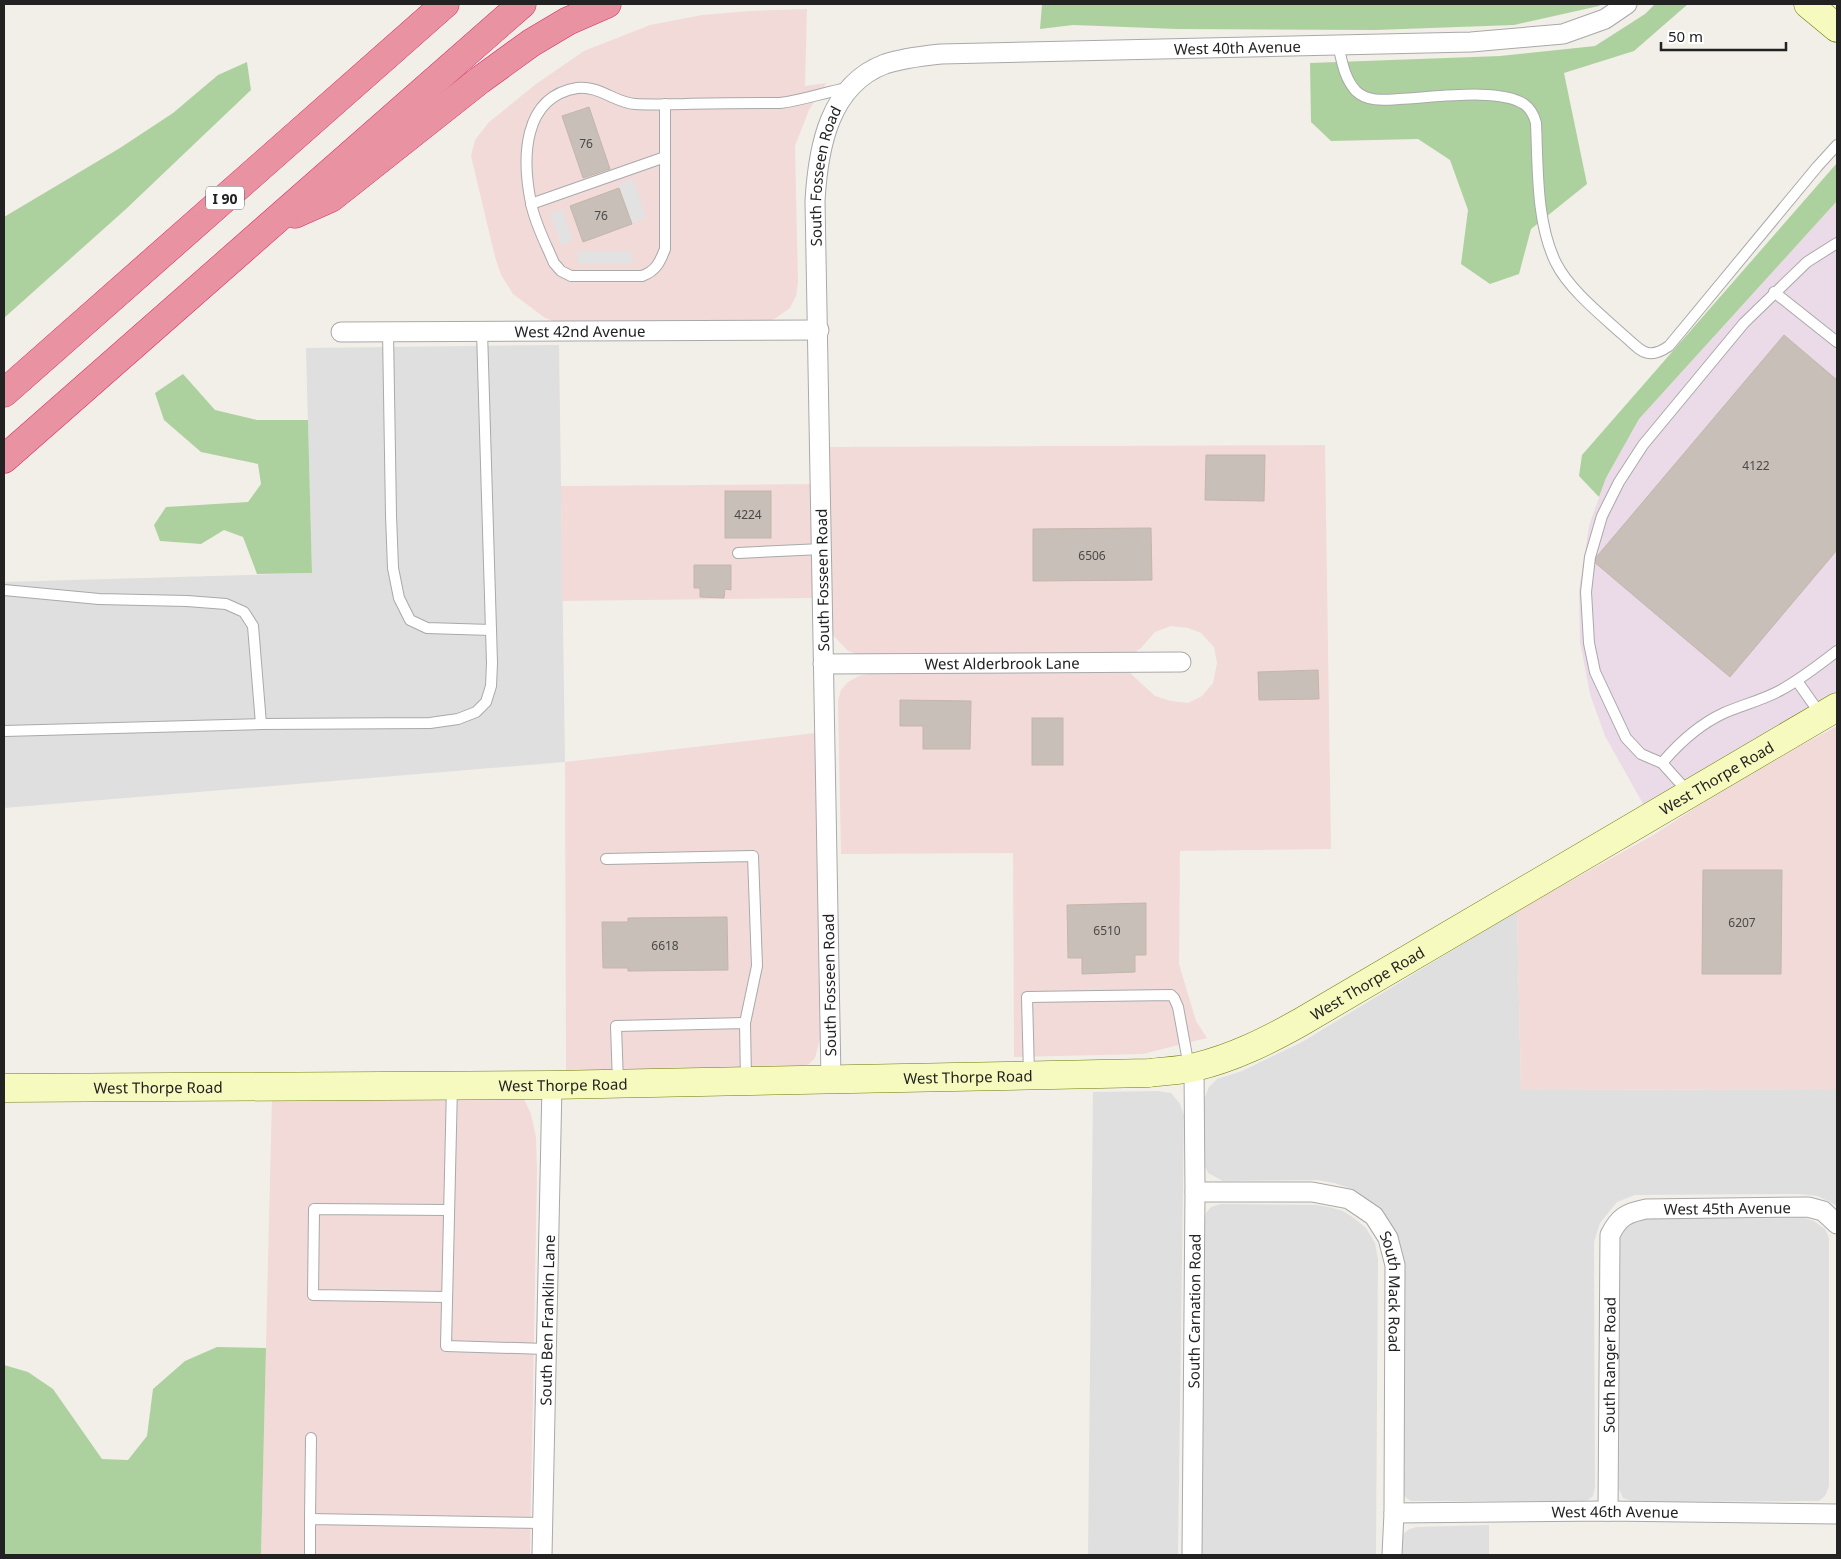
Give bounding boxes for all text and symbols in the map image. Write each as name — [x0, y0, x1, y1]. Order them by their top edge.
scale bar — [1661, 20, 1786, 52]
text: 50 m — [1668, 26, 1703, 46]
street label: West 40th Avenue — [1174, 36, 1301, 59]
street label: South Fosseen Road — [805, 102, 845, 247]
house number: 76 — [579, 135, 593, 152]
road number: I 90 — [206, 187, 244, 210]
house number: 76 — [594, 207, 608, 224]
street label: West 42nd Avenue — [514, 321, 646, 341]
house number: 4122 — [1742, 457, 1770, 474]
house number: 4224 — [734, 506, 762, 523]
street label: South Fosseen Road — [811, 509, 833, 651]
house number: 6506 — [1078, 547, 1106, 564]
street label: West Alderbrook Lane — [924, 653, 1080, 673]
street label: West Thorpe Road — [1656, 736, 1777, 819]
street label: South Fosseen Road — [818, 914, 840, 1056]
house number: 6207 — [1728, 914, 1756, 931]
house number: 6510 — [1093, 922, 1121, 939]
house number: 6618 — [651, 937, 679, 954]
street label: West Thorpe Road — [1307, 942, 1428, 1024]
street label: West Thorpe Road — [903, 1065, 1033, 1088]
street label: West Thorpe Road — [498, 1073, 628, 1095]
street label: West Thorpe Road — [93, 1077, 223, 1098]
street label: West 45th Avenue — [1664, 1197, 1791, 1219]
street label: South Mack Road — [1376, 1227, 1405, 1352]
street label: South Ben Franklin Lane — [535, 1234, 559, 1406]
street label: South Carnation Road — [1183, 1234, 1205, 1388]
street label: South Ranger Road — [1599, 1297, 1620, 1433]
street label: West 46th Avenue — [1551, 1501, 1679, 1522]

